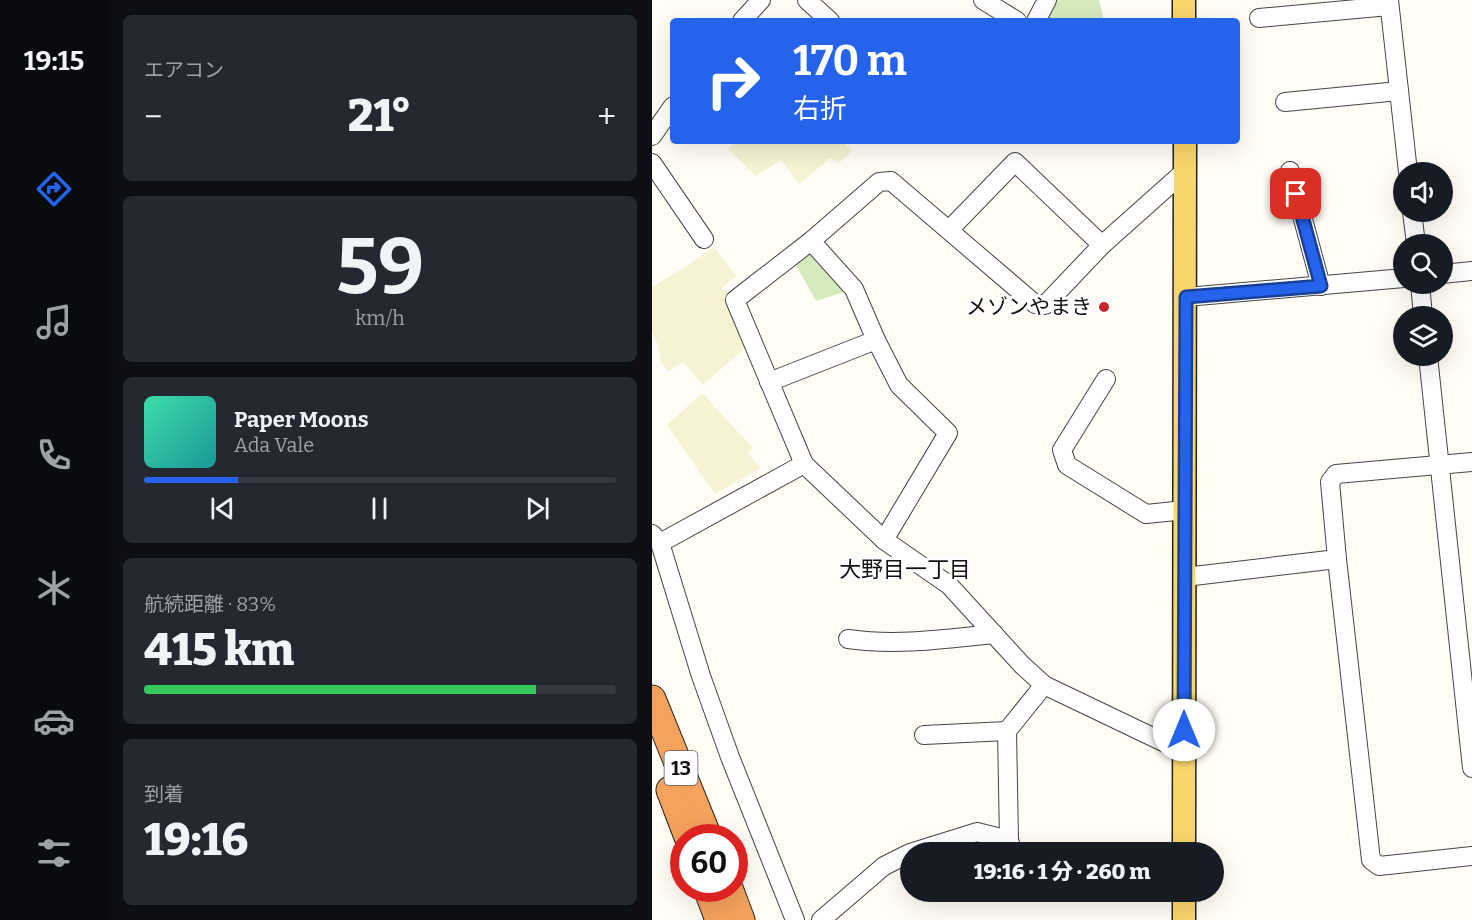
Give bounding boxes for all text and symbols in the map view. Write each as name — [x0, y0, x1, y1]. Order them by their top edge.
text: 170 m — [793, 36, 907, 86]
icon: right — [694, 42, 772, 120]
text: 19:15 — [24, 45, 84, 77]
text: エアコン — [144, 58, 224, 82]
text: 21° — [348, 89, 412, 143]
text: 右折 — [793, 93, 847, 125]
text: − — [144, 97, 162, 137]
text: + — [597, 97, 616, 137]
map controls — [1393, 162, 1453, 366]
button: sound — [1393, 162, 1453, 222]
icon: directions — [33, 168, 75, 210]
pin — [1270, 168, 1321, 219]
icon: arrive — [1279, 177, 1312, 210]
text: 59 — [336, 220, 424, 314]
button: search — [1393, 234, 1453, 294]
place label: メゾンやまき — [966, 294, 1092, 320]
marker: メゾンやまき — [1097, 300, 1111, 314]
icon: music — [33, 301, 75, 343]
text: km/h — [355, 306, 405, 330]
button: layers — [1393, 306, 1453, 366]
text: Paper Moons — [234, 406, 369, 433]
text: Ada Vale — [234, 433, 314, 457]
icon: phone — [33, 434, 75, 476]
icon: previous — [206, 492, 239, 525]
icon: pause — [363, 492, 396, 525]
icon: next — [521, 492, 554, 525]
district label: 大野目一丁目 — [839, 556, 971, 583]
icon: climate — [33, 567, 75, 609]
text: 航続距離 · 83% — [144, 592, 276, 616]
text: 415 km — [144, 623, 294, 677]
position arrow — [1152, 698, 1216, 762]
icon: car — [33, 700, 75, 742]
road number: 13 — [664, 751, 698, 785]
text: 到着 — [144, 782, 184, 806]
text: 19:16 — [144, 813, 248, 867]
speed limit sign: 60 — [670, 824, 748, 902]
icon: filters — [33, 832, 75, 874]
text: 19:16 · 1 分 · 260 m — [974, 858, 1150, 885]

